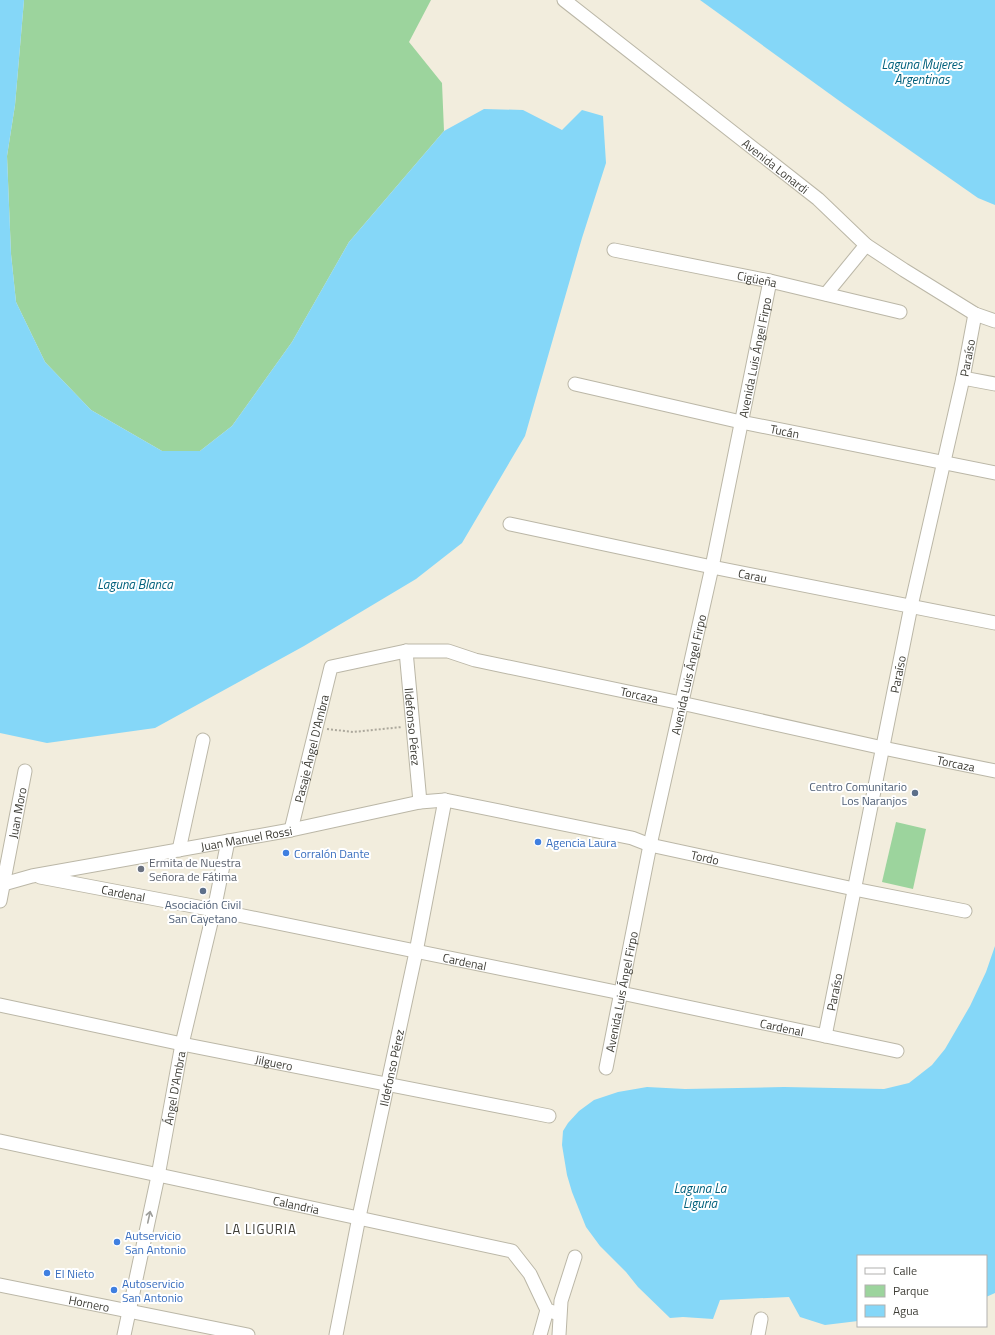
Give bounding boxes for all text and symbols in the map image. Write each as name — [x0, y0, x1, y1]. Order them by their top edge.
water label: Laguna Mujeres Argentinas — [881, 54, 964, 89]
street label: Avenida Lonardi — [738, 134, 813, 198]
street label: Cigüeña — [736, 265, 779, 292]
street label: Avenida Luis Ángel Firpo — [733, 295, 776, 419]
street label: Paraíso — [954, 337, 980, 378]
street label: Tucán — [769, 419, 801, 443]
street label: Carau — [737, 563, 769, 587]
water label: Laguna Blanca — [97, 574, 174, 594]
street label: Avenida Luis Ángel Firpo — [665, 613, 711, 736]
street label: Paraíso — [884, 654, 910, 695]
street label: Torcaza — [619, 681, 660, 708]
street label: Ildefonso Pérez — [400, 687, 426, 766]
street label: Pasaje Ángel D'Ambra — [289, 692, 333, 804]
street label: Torcaza — [935, 750, 977, 776]
place label: Centro Comunitario Los Naranjos — [809, 777, 907, 810]
street label: Juan Moro — [3, 785, 31, 840]
marker: Centro Comunitario Los Naranjos — [910, 788, 920, 798]
street label: Juan Manuel Rossi — [199, 820, 294, 855]
place label: Agencia Laura — [546, 833, 617, 852]
marker: Agencia Laura — [533, 837, 543, 847]
place label: Corralón Dante — [294, 844, 370, 863]
street label: Tordo — [689, 845, 721, 869]
marker: Corralón Dante — [281, 848, 291, 858]
place label: Ermita de Nuestra Señora de Fátima — [149, 853, 241, 886]
marker: Ermita de Nuestra Señora de Fátima — [136, 864, 146, 874]
street label: Cardenal — [100, 879, 147, 906]
marker: Asociación Civil San Cayetano — [198, 886, 208, 896]
place label: Asociación Civil San Cayetano — [165, 895, 241, 928]
street label: Avenida Luis Ángel Firpo — [600, 929, 642, 1054]
street label: Cardenal — [441, 947, 488, 975]
street label: Paraíso — [821, 971, 847, 1012]
street label: Cardenal — [758, 1013, 806, 1041]
street label: Ildefonso Pérez — [374, 1027, 409, 1108]
street label: Jilguero — [254, 1049, 295, 1075]
street label: Ángel D'Ambra — [158, 1050, 190, 1126]
water label: Laguna La Liguria — [674, 1178, 728, 1213]
street label: Calandria — [271, 1190, 321, 1219]
one-way arrow — [145, 1211, 153, 1224]
district label: LA LIGURIA — [225, 1219, 297, 1239]
place label: Autservicio San Antonio — [125, 1226, 186, 1259]
marker: Autservicio San Antonio — [112, 1237, 122, 1247]
legend — [857, 1255, 987, 1327]
text: Calle — [893, 1261, 917, 1280]
place label: El Nieto — [55, 1264, 94, 1283]
marker: El Nieto — [42, 1268, 52, 1278]
place label: Autoservicio San Antonio — [122, 1274, 184, 1307]
text: Parque — [893, 1281, 929, 1300]
marker: Autoservicio San Antonio — [109, 1285, 119, 1295]
street label: Hornero — [67, 1290, 111, 1316]
text: Agua — [893, 1301, 919, 1320]

